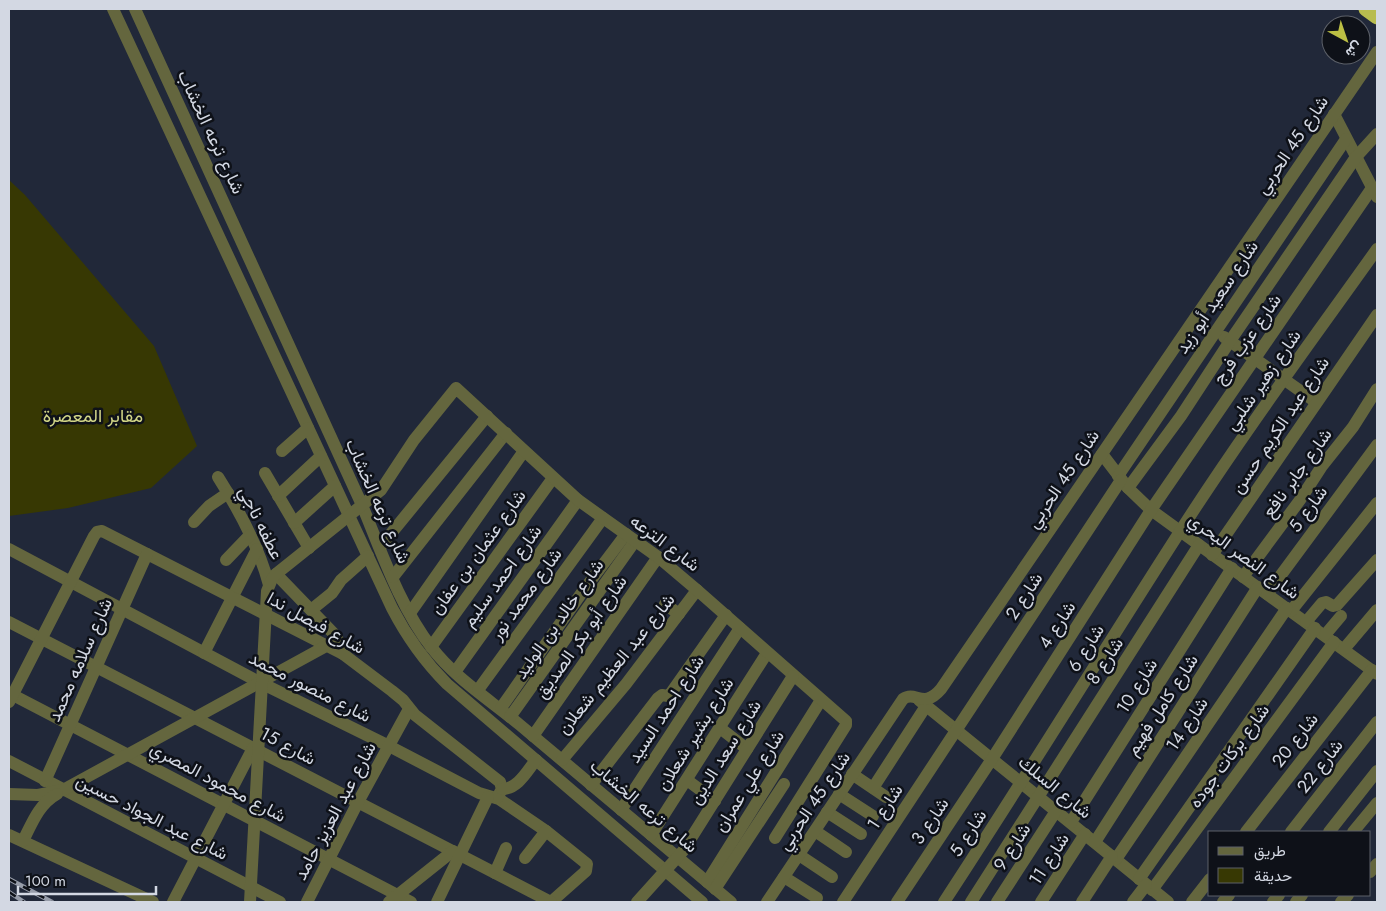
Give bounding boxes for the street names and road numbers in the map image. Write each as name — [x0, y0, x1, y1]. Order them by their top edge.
street label: شارع ترعه الخشاب — [171, 66, 251, 198]
street label: شارع 45 الحربي — [1249, 90, 1336, 201]
street label: شارع سعيد أبو زيد — [1169, 235, 1265, 359]
street label: شارع عزب فرج — [1206, 289, 1288, 389]
street label: شارع زهير شلبي — [1219, 324, 1309, 437]
street label: شارع عبد الكريم حسن — [1224, 351, 1336, 499]
street label: شارع جابر نافع — [1256, 423, 1338, 523]
street label: شارع 45 الحربي — [1020, 424, 1107, 535]
street label: شارع ترعه الخشاب — [339, 434, 417, 568]
street label: شارع 5 — [1282, 480, 1334, 538]
street label: عطفه ناجي — [230, 482, 290, 565]
street label: شارع عثمان بن عفان — [424, 484, 532, 620]
street label: شارع النصر البحري — [1182, 507, 1305, 607]
street label: شارع الترعه — [625, 508, 705, 578]
street label: شارع احمد سليم — [456, 519, 548, 633]
street label: شارع محمد نور — [483, 543, 568, 646]
street label: شارع خالد بن الوليد — [508, 554, 610, 684]
street label: شارع 2 — [999, 567, 1049, 625]
street label: شارع أبو بكر الصديق — [529, 570, 633, 704]
street label: شارع فيصل ندا — [262, 585, 370, 661]
street label: شارع عبد العظيم شعلان — [551, 588, 681, 740]
street label: شارع سلامه محمد — [41, 594, 119, 726]
street label: شارع 4 — [1032, 596, 1082, 654]
street label: شارع 6 — [1061, 619, 1111, 677]
street label: شارع 8 — [1080, 632, 1130, 690]
street label: شارع منصور محمد — [244, 645, 376, 729]
street label: شارع كامل فهيم — [1119, 649, 1205, 761]
street label: شارع احمد السيد — [621, 650, 711, 768]
street label: شارع 10 — [1110, 653, 1164, 719]
street label: شارع بشير شعلان — [650, 672, 740, 796]
street label: شارع 14 — [1159, 692, 1215, 756]
street label: شارع سعد الدين — [682, 695, 768, 809]
street label: شارع بركات جوده — [1182, 699, 1276, 813]
street label: شارع 20 — [1265, 707, 1325, 773]
street label: شارع 15 — [255, 720, 321, 772]
street label: شارع علي عمران — [707, 725, 792, 838]
street label: شارع 22 — [1291, 734, 1349, 798]
street label: شارع محمود المصري — [144, 735, 291, 831]
street label: شارع عبد العزيز حامد — [288, 737, 382, 885]
street label: شارع 45 الحربي — [771, 746, 858, 857]
street label: شارع السلك — [1013, 749, 1097, 825]
street label: شارع ترعه الخشاب — [584, 753, 704, 859]
street label: شارع عبد الجواد حسين — [72, 767, 232, 867]
street label: شارع 1 — [861, 779, 909, 835]
street label: شارع 3 — [905, 792, 955, 850]
street label: شارع 5 — [943, 804, 993, 862]
street label: شارع 9 — [987, 818, 1037, 876]
street label: شارع 11 — [1022, 828, 1076, 890]

